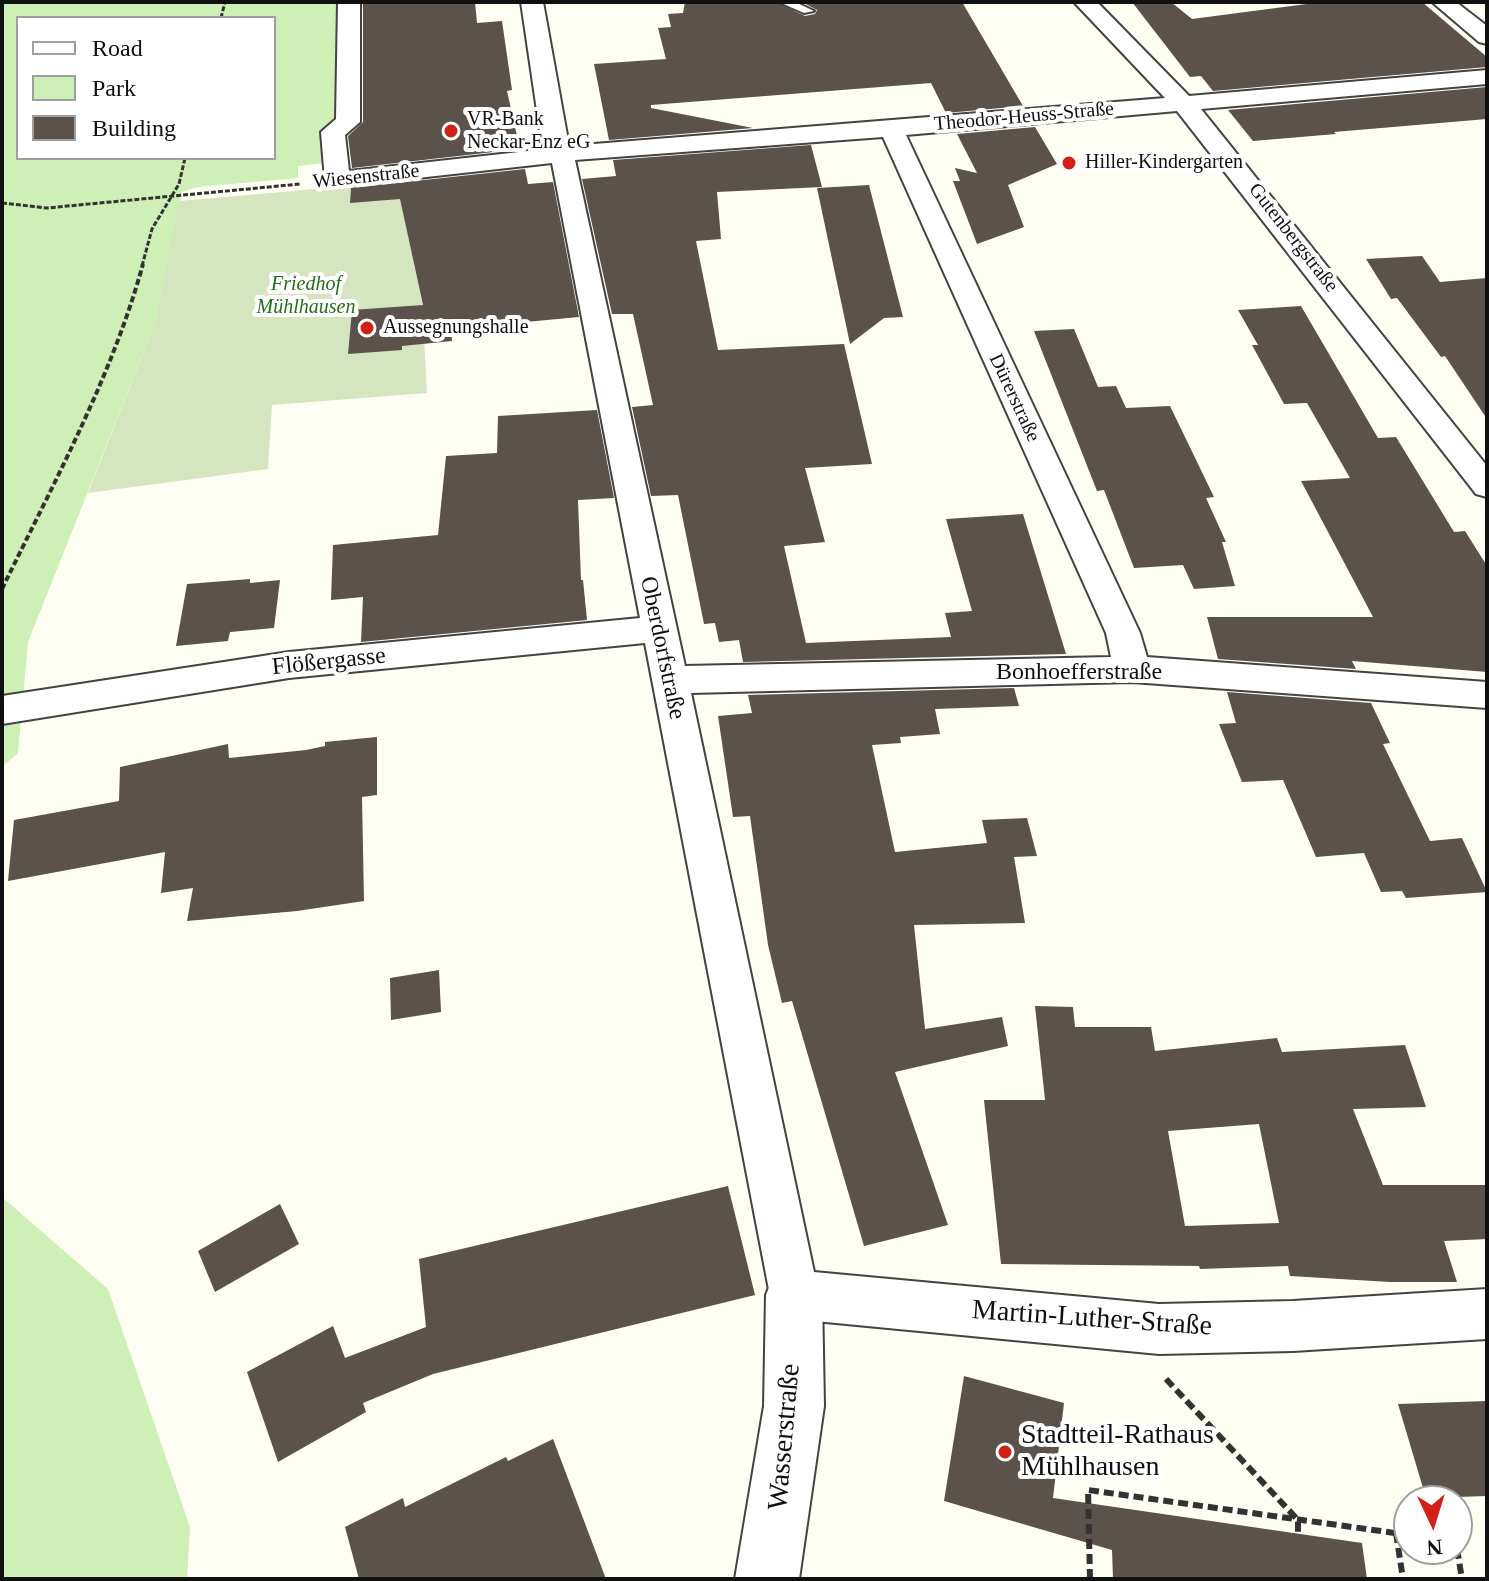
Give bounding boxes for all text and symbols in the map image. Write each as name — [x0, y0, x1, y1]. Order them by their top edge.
legend — [16, 16, 276, 160]
text: Road — [92, 35, 143, 61]
text: Park — [92, 75, 136, 101]
street label: Theodor-Heuss-Straße — [933, 97, 1115, 137]
place label: VR-Bank Neckar-Enz eG — [467, 108, 590, 155]
text: Building — [92, 115, 176, 141]
marker: VR-Bank Neckar-Enz eG — [442, 122, 460, 140]
place label: Hiller-Kindergarten — [1085, 151, 1243, 175]
marker: Hiller-Kindergarten — [1060, 154, 1078, 172]
street label: Wiesenstraße — [312, 159, 420, 195]
street label: Gutenbergstraße — [1243, 179, 1343, 297]
park label: Friedhof Mühlhausen — [257, 273, 355, 320]
place label: Aussegnungshalle — [383, 316, 529, 340]
marker: Aussegnungshalle — [358, 319, 376, 337]
street label: Dürerstraße — [983, 350, 1045, 446]
street label: Oberdorfstraße — [633, 574, 691, 722]
street label: Flößergasse — [271, 642, 387, 682]
street label: Bonhoefferstraße — [996, 659, 1162, 687]
street label: Martin-Luther-Straße — [971, 1294, 1213, 1344]
street label: Wasserstraße — [762, 1362, 808, 1512]
place label: Stadtteil-Rathaus Mühlhausen — [1021, 1419, 1214, 1485]
marker: Stadtteil-Rathaus Mühlhausen — [996, 1443, 1014, 1461]
north arrow — [1393, 1485, 1473, 1565]
text: N — [1426, 1534, 1443, 1560]

